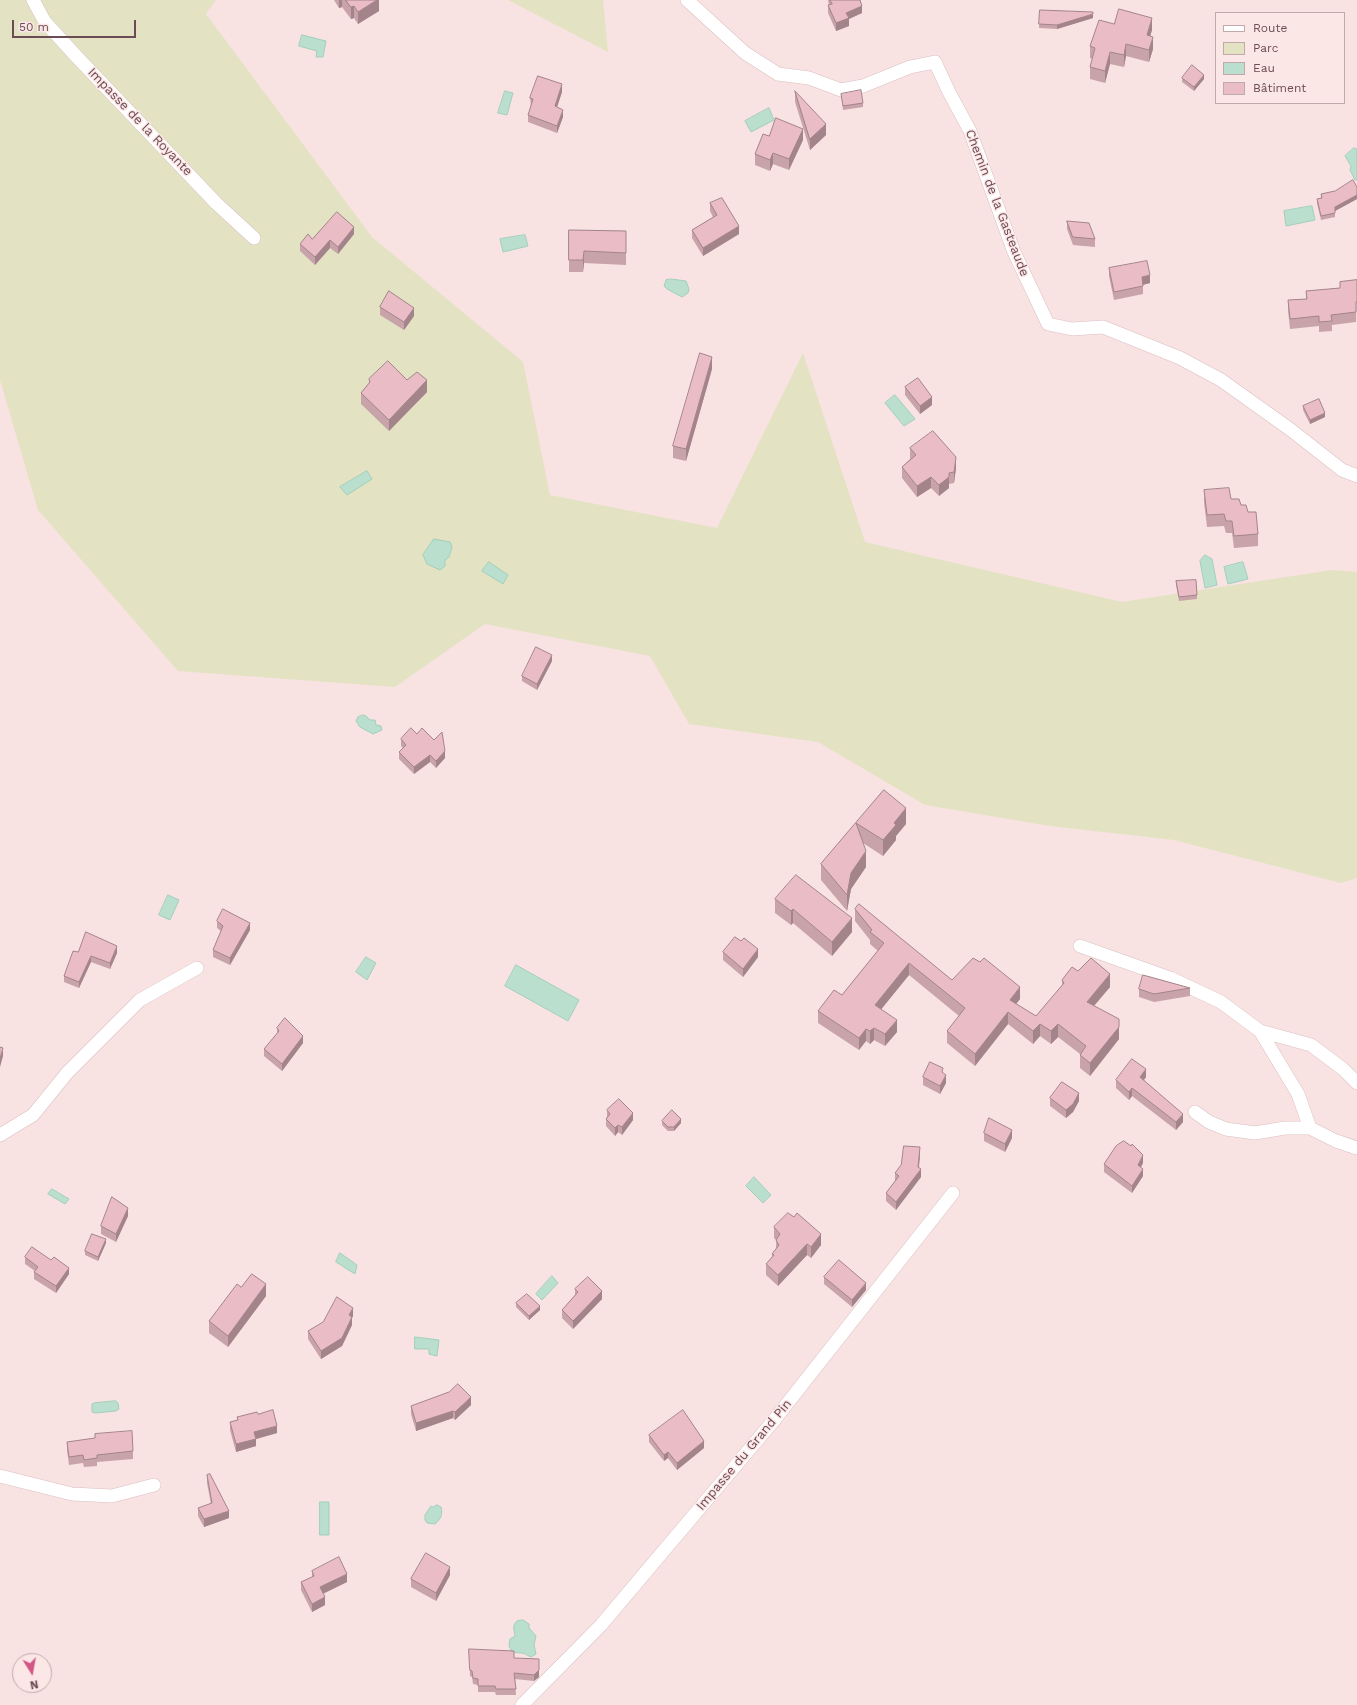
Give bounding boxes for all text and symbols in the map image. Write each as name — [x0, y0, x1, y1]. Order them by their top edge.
scale bar — [14, 12, 138, 38]
legend — [1215, 12, 1345, 104]
text: 50 m — [19, 20, 49, 34]
text: Route — [1253, 21, 1287, 35]
text: Parc — [1253, 41, 1279, 55]
text: Eau — [1253, 61, 1275, 75]
street label: Impasse de la Royante — [84, 65, 196, 179]
text: Bâtiment — [1253, 81, 1306, 95]
street label: Chemin de la Gasteaude — [962, 127, 1032, 279]
street label: Impasse du Grand Pin — [693, 1396, 795, 1514]
north arrow — [12, 1653, 52, 1693]
text: N — [29, 1677, 39, 1691]

